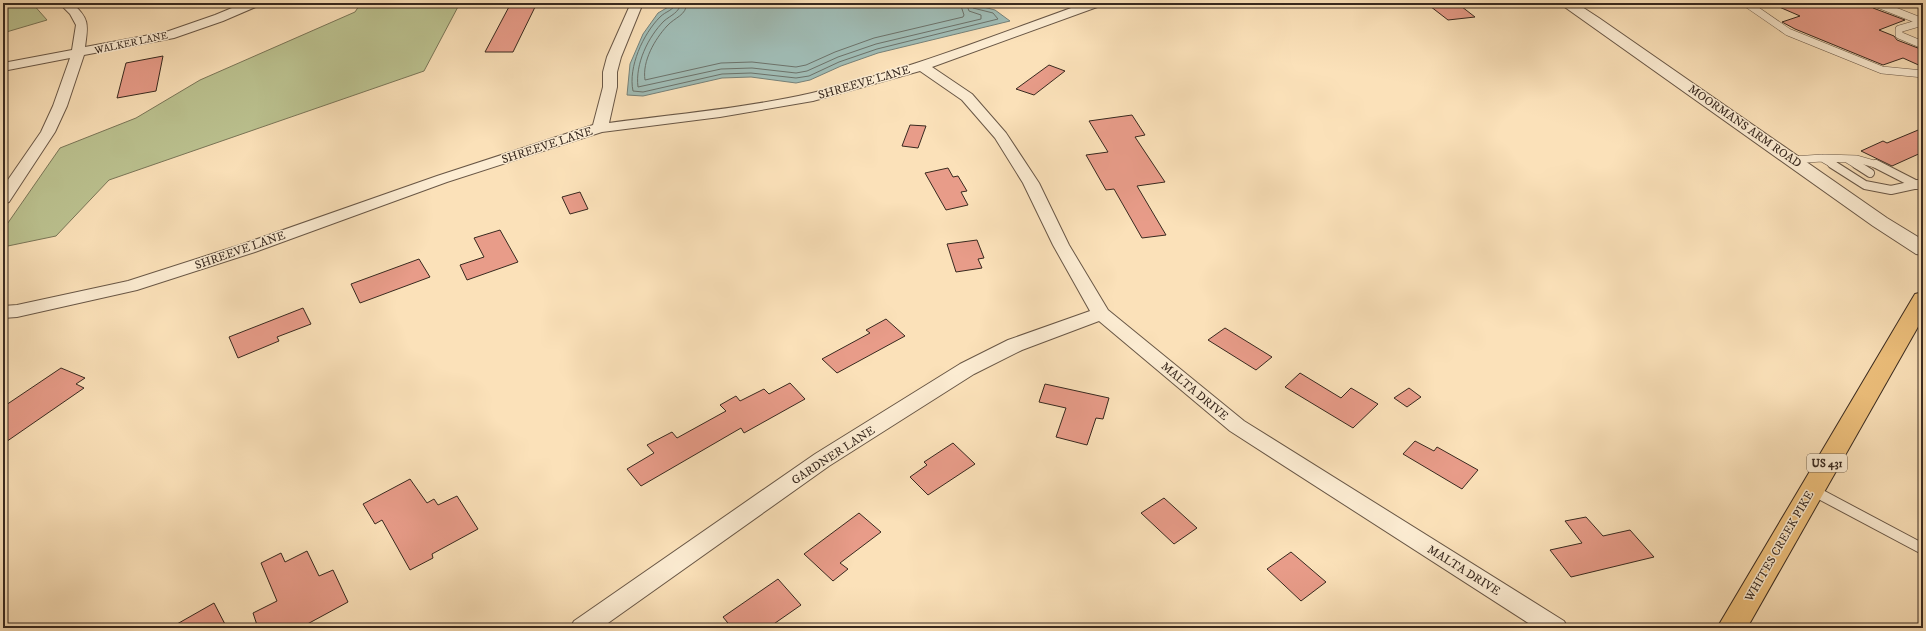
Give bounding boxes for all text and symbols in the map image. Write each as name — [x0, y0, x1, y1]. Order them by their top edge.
street label: WALKER LANE — [93, 29, 169, 57]
street label: SHREEVE LANE — [816, 62, 912, 103]
street label: MOORMANS ARM ROAD — [1685, 82, 1804, 171]
street label: SHREEVE LANE — [500, 124, 595, 167]
street label: SHREEVE LANE — [193, 228, 288, 273]
street label: MALTA DRIVE — [1158, 359, 1232, 424]
street label: GARDNER LANE — [789, 423, 878, 488]
road number: US 431 — [1807, 454, 1847, 472]
street label: WHITES CREEK PIKE — [1741, 488, 1817, 605]
street label: MALTA DRIVE — [1424, 542, 1503, 599]

